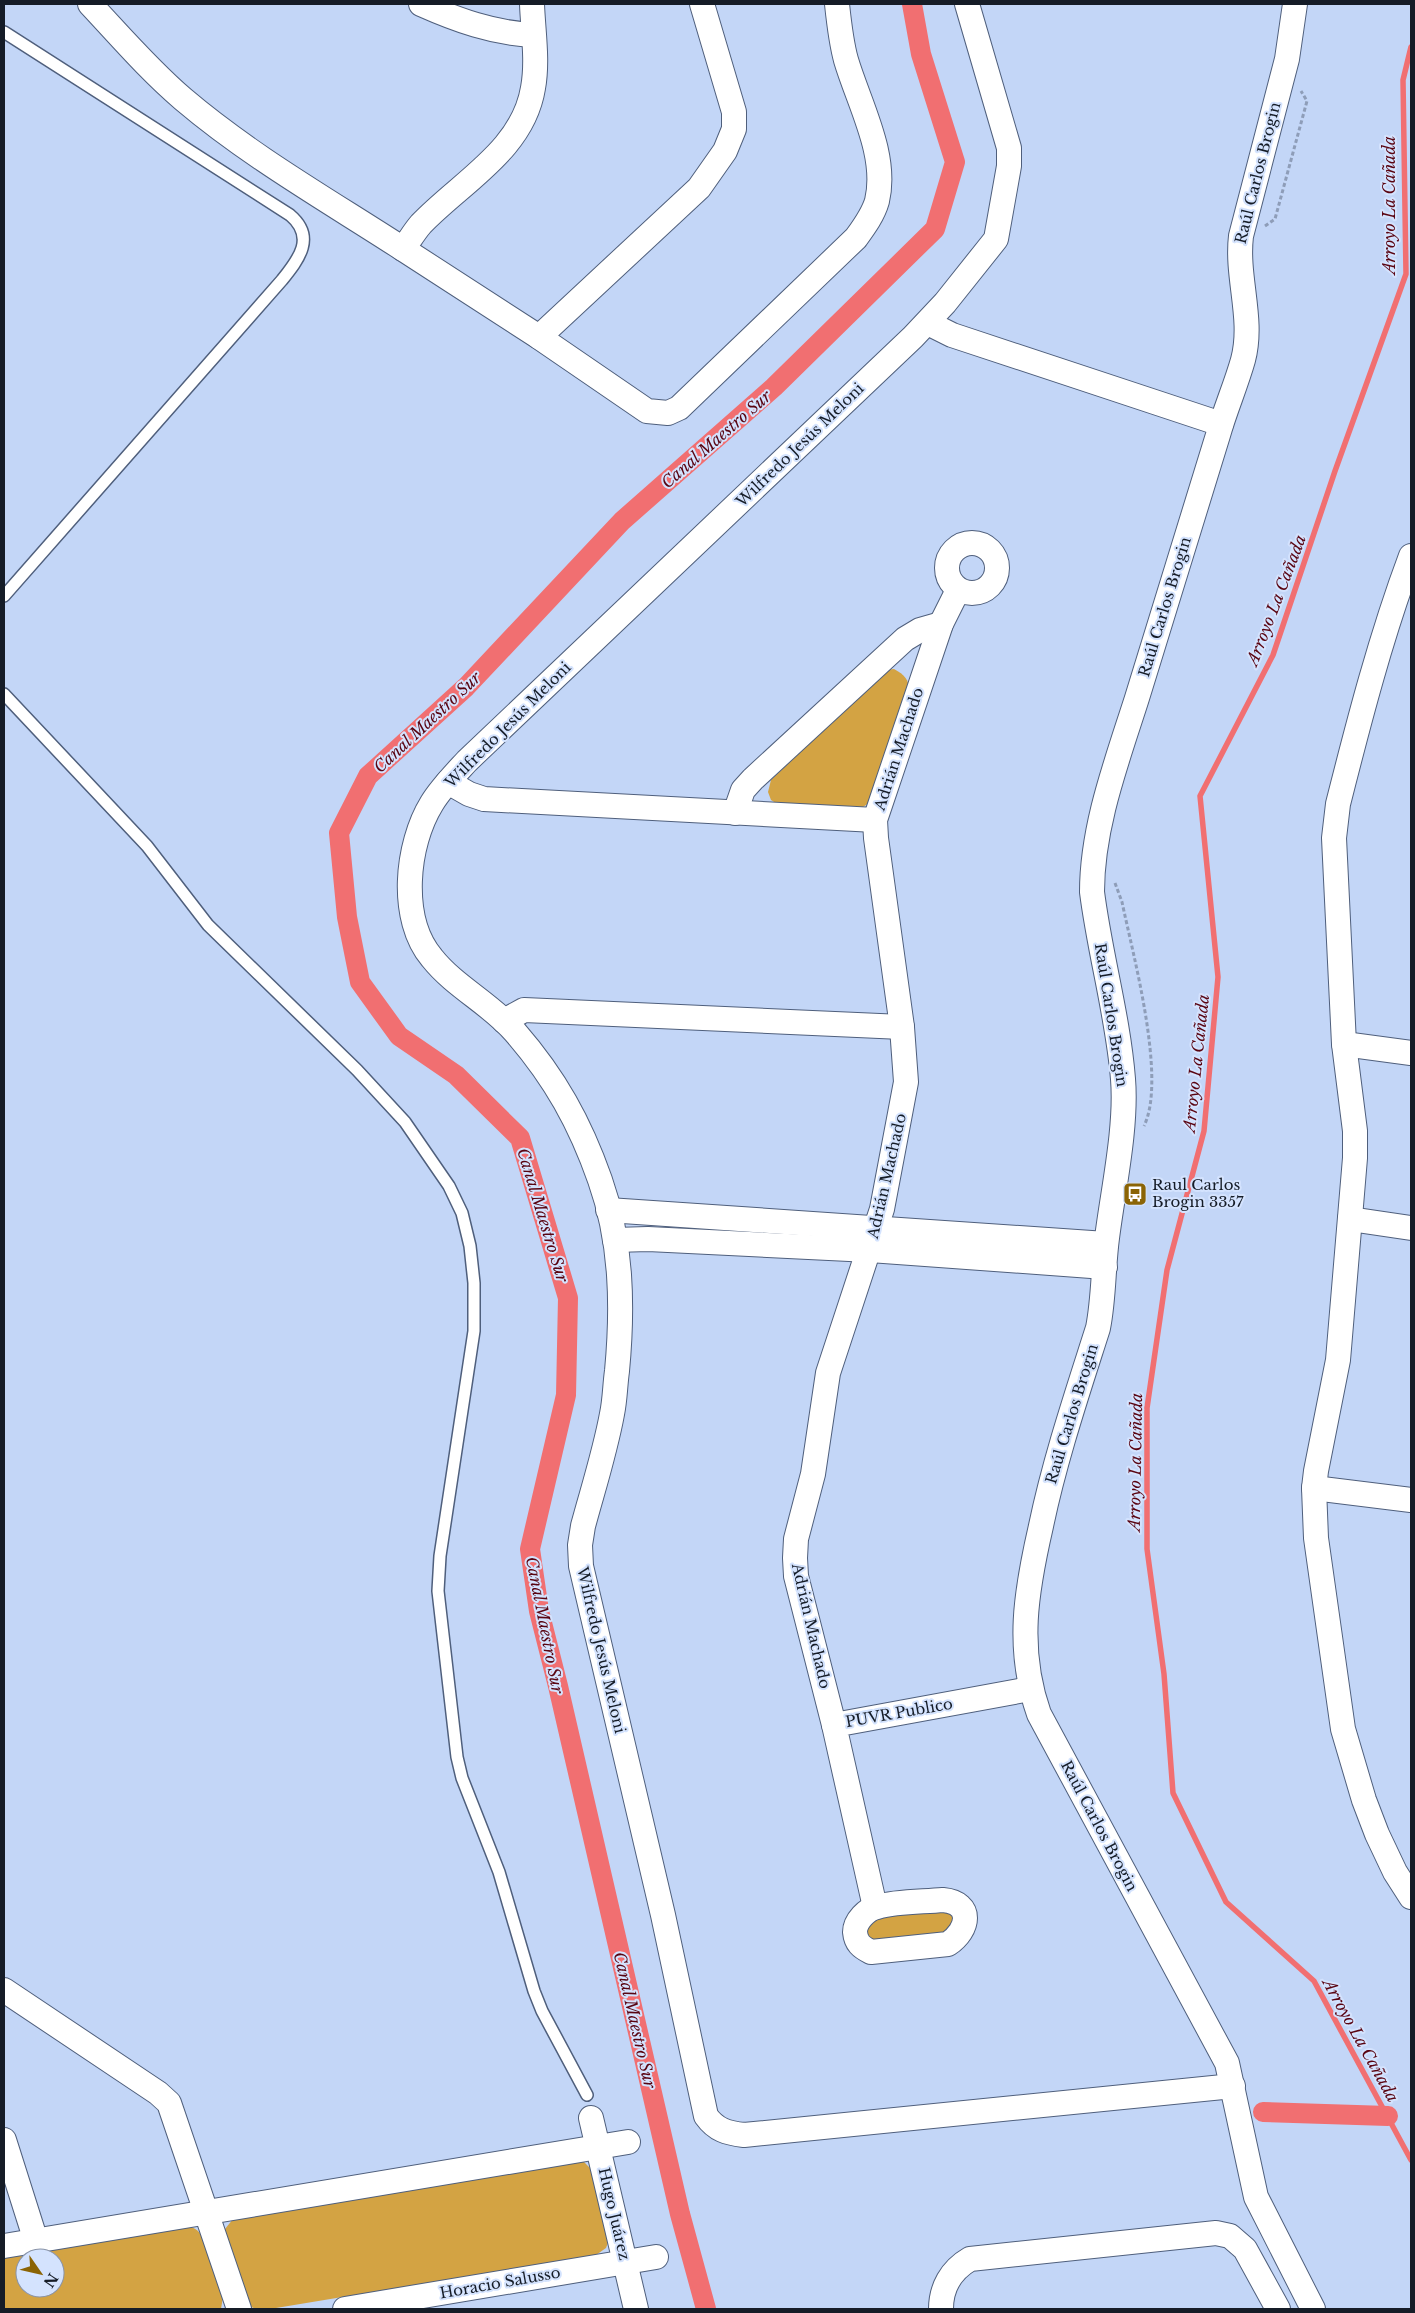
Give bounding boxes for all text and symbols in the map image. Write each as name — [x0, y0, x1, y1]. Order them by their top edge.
street label: Raúl Carlos Brogin — [1231, 100, 1284, 246]
water label: Arroyo La Cañada — [1379, 136, 1399, 276]
street label: Wilfredo Jesús Meloni — [731, 379, 868, 511]
water label: Canal Maestro Sur — [657, 385, 776, 492]
water label: Arroyo La Cañada — [1241, 532, 1310, 670]
street label: Raúl Carlos Brogin — [1134, 535, 1195, 679]
street label: Wilfredo Jesús Meloni — [440, 658, 575, 792]
water label: Canal Maestro Sur — [369, 667, 485, 777]
street label: Adrián Machado — [869, 685, 927, 814]
street label: Raúl Carlos Brogin — [1091, 942, 1132, 1088]
water label: Arroyo La Cañada — [1179, 993, 1213, 1135]
street label: Adrián Machado — [863, 1111, 910, 1241]
water label: Canal Maestro Sur — [513, 1146, 573, 1285]
place label: Raul Carlos Brogin 3357 — [1152, 1175, 1244, 1211]
bus stop icon: Raul Carlos Brogin 3357 — [1122, 1181, 1148, 1207]
street label: Raúl Carlos Brogin — [1041, 1342, 1102, 1486]
water label: Arroyo La Cañada — [1124, 1393, 1146, 1533]
water label: Canal Maestro Sur — [522, 1555, 568, 1696]
street label: Adrián Machado — [788, 1560, 835, 1691]
street label: Wilfredo Jesús Meloni — [573, 1564, 630, 1735]
street label: PUVR Publico — [844, 1694, 954, 1731]
street label: Raúl Carlos Brogin — [1057, 1757, 1142, 1894]
water label: Canal Maestro Sur — [610, 1950, 661, 2091]
water label: Arroyo La Cañada — [1318, 1973, 1403, 2105]
street label: Hugo Juárez — [595, 2166, 634, 2262]
north arrow — [15, 2248, 65, 2298]
street label: Horacio Salusso — [438, 2262, 562, 2302]
text: N — [40, 2270, 62, 2291]

